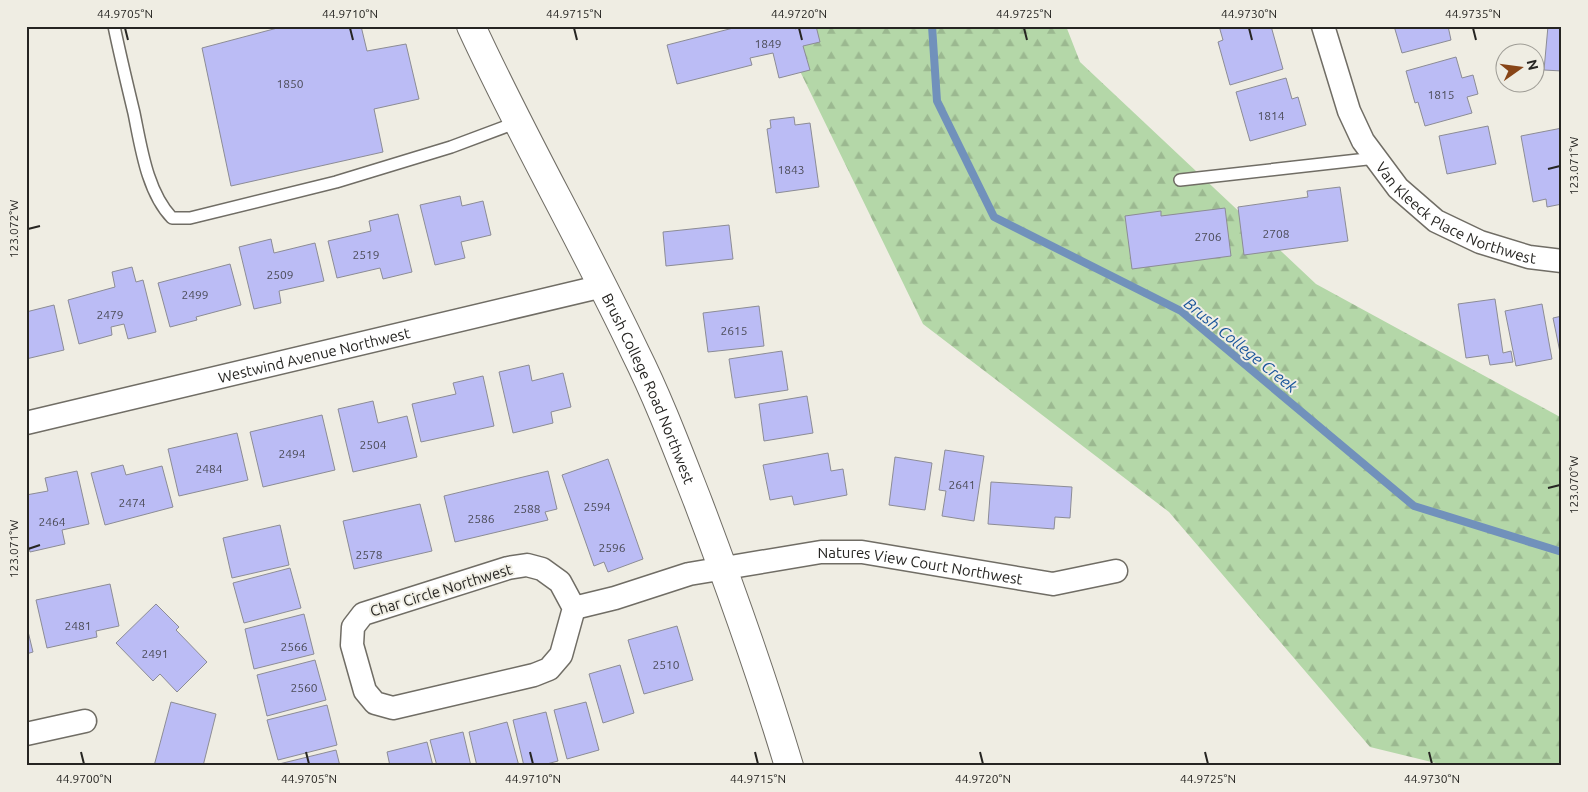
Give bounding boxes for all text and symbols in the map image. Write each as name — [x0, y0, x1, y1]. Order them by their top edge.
text: 44.9705°N — [97, 7, 153, 20]
text: 44.9710°N — [322, 7, 378, 20]
text: 44.9715°N — [546, 7, 602, 20]
text: 44.9720°N — [771, 7, 827, 20]
text: 44.9725°N — [996, 7, 1052, 20]
text: 44.9730°N — [1221, 7, 1277, 20]
text: 44.9735°N — [1445, 7, 1501, 20]
house number: 1849 — [754, 37, 782, 50]
north arrow — [1496, 42, 1546, 92]
text: N — [1524, 58, 1542, 72]
house number: 1850 — [276, 77, 304, 90]
house number: 1815 — [1427, 88, 1455, 101]
house number: 1814 — [1257, 109, 1285, 122]
text: 123.071°W — [1567, 137, 1580, 195]
street label: Van Kleeck Place Northwest — [1373, 158, 1537, 266]
house number: 1843 — [777, 163, 805, 176]
text: 123.072°W — [7, 200, 20, 258]
house number: 2708 — [1262, 227, 1290, 240]
house number: 2706 — [1194, 230, 1222, 243]
house number: 2519 — [352, 248, 380, 261]
house number: 2509 — [266, 268, 294, 281]
house number: 2499 — [181, 288, 209, 301]
street label: Brush College Road Northwest — [599, 290, 699, 486]
water label: Brush College Creek — [1181, 294, 1302, 397]
house number: 2479 — [96, 308, 124, 321]
street label: Westwind Avenue Northwest — [216, 324, 412, 386]
house number: 2615 — [720, 324, 748, 337]
house number: 2504 — [359, 438, 387, 451]
house number: 2494 — [278, 447, 306, 460]
text: 123.070°W — [1567, 456, 1580, 514]
house number: 2484 — [195, 462, 223, 475]
house number: 2641 — [948, 478, 976, 491]
house number: 2474 — [118, 496, 146, 509]
house number: 2594 — [583, 500, 611, 513]
house number: 2588 — [513, 502, 541, 515]
house number: 2586 — [467, 512, 495, 525]
house number: 2464 — [38, 515, 66, 528]
text: 123.071°W — [7, 520, 20, 578]
house number: 2596 — [598, 541, 626, 554]
street label: Natures View Court Northwest — [817, 544, 1024, 587]
house number: 2578 — [355, 548, 383, 561]
street label: Char Circle Northwest — [368, 560, 514, 620]
house number: 2481 — [64, 619, 92, 632]
house number: 2566 — [280, 640, 308, 653]
house number: 2491 — [141, 647, 169, 660]
house number: 2510 — [652, 658, 680, 671]
house number: 2560 — [290, 681, 318, 694]
text: 44.9700°N — [56, 772, 112, 785]
text: 44.9705°N — [281, 772, 337, 785]
text: 44.9710°N — [505, 772, 561, 785]
text: 44.9715°N — [730, 772, 786, 785]
text: 44.9720°N — [955, 772, 1011, 785]
text: 44.9725°N — [1180, 772, 1236, 785]
text: 44.9730°N — [1404, 772, 1460, 785]

